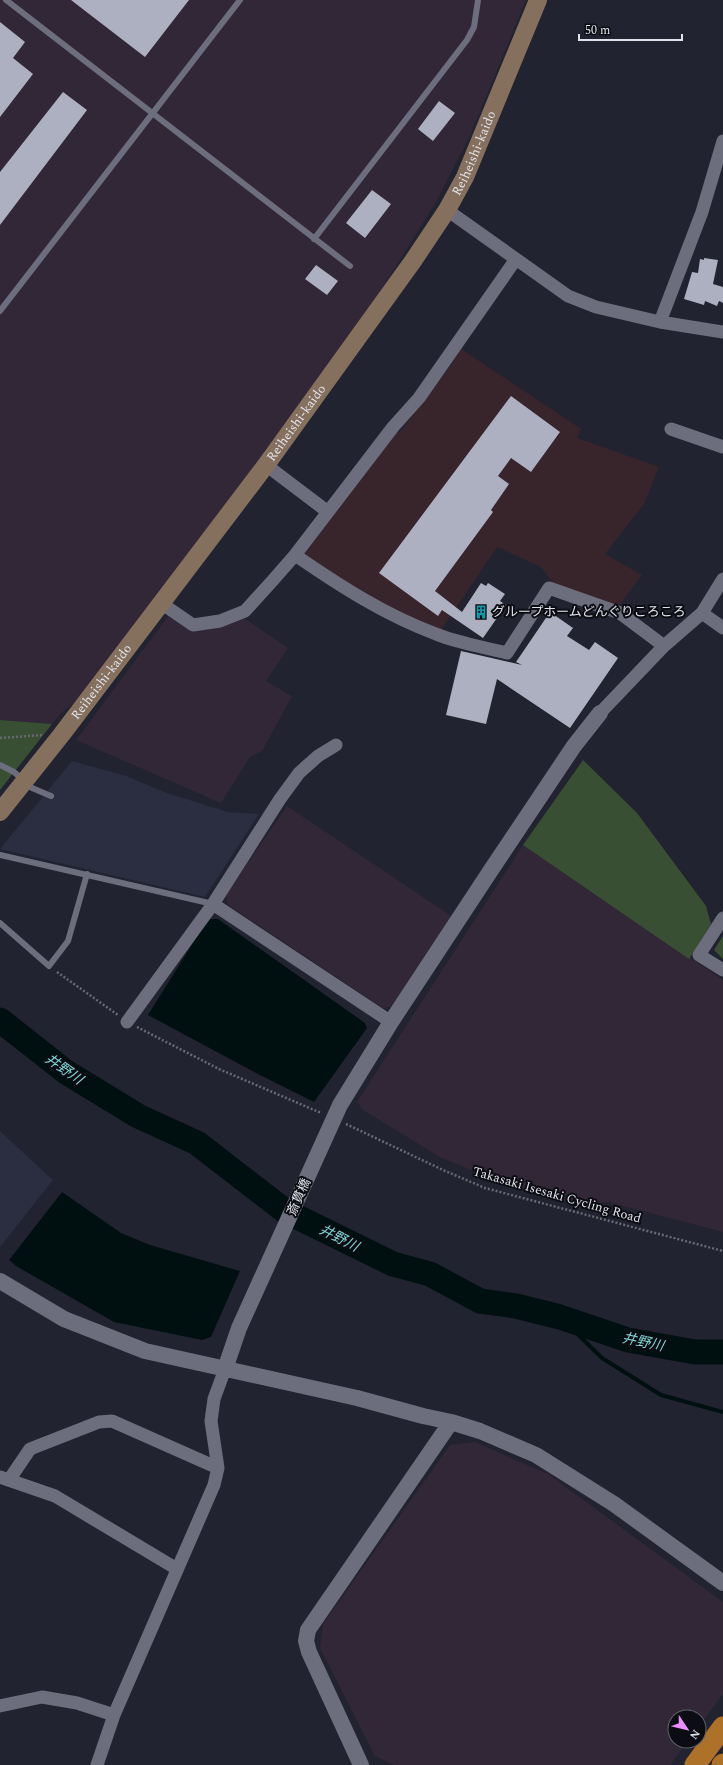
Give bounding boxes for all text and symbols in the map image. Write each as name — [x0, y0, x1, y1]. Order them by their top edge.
scale bar — [579, 16, 682, 42]
text: 50 m — [585, 21, 610, 40]
street label: Reiheishi-kaido — [447, 108, 501, 199]
street label: Reiheishi-kaido — [262, 380, 331, 466]
place label: グループホームどんぐりころころ — [492, 602, 686, 622]
building icon: グループホームどんぐりころころ — [473, 604, 489, 620]
street label: Reiheishi-kaido — [66, 640, 137, 724]
water label: 井野川 — [41, 1048, 89, 1091]
street label: Takasaki Isesaki Cycling Road — [470, 1161, 644, 1229]
street label: 斎貫橋 — [282, 1175, 316, 1219]
water label: 井野川 — [316, 1219, 364, 1258]
water label: 井野川 — [620, 1327, 668, 1357]
north arrow — [667, 1709, 707, 1749]
text: N — [685, 1726, 704, 1743]

